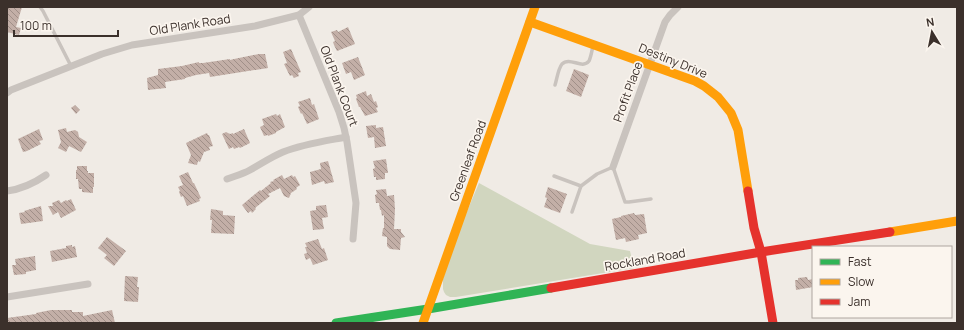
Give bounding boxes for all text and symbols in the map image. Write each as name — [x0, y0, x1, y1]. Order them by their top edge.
street label: Old Plank Road — [148, 10, 232, 39]
scale bar — [14, 12, 118, 38]
north arrow — [912, 12, 952, 52]
text: N — [925, 14, 935, 30]
text: 100 m — [20, 17, 52, 34]
street label: Destiny Drive — [636, 39, 710, 82]
street label: Old Plank Court — [316, 43, 363, 129]
street label: Profit Place — [609, 59, 646, 124]
street label: Greenleaf Road — [445, 118, 490, 204]
street label: Rockland Road — [603, 244, 687, 275]
legend — [812, 246, 952, 318]
text: Fast — [848, 253, 872, 270]
text: Slow — [848, 273, 874, 290]
text: Jam — [848, 293, 870, 310]

